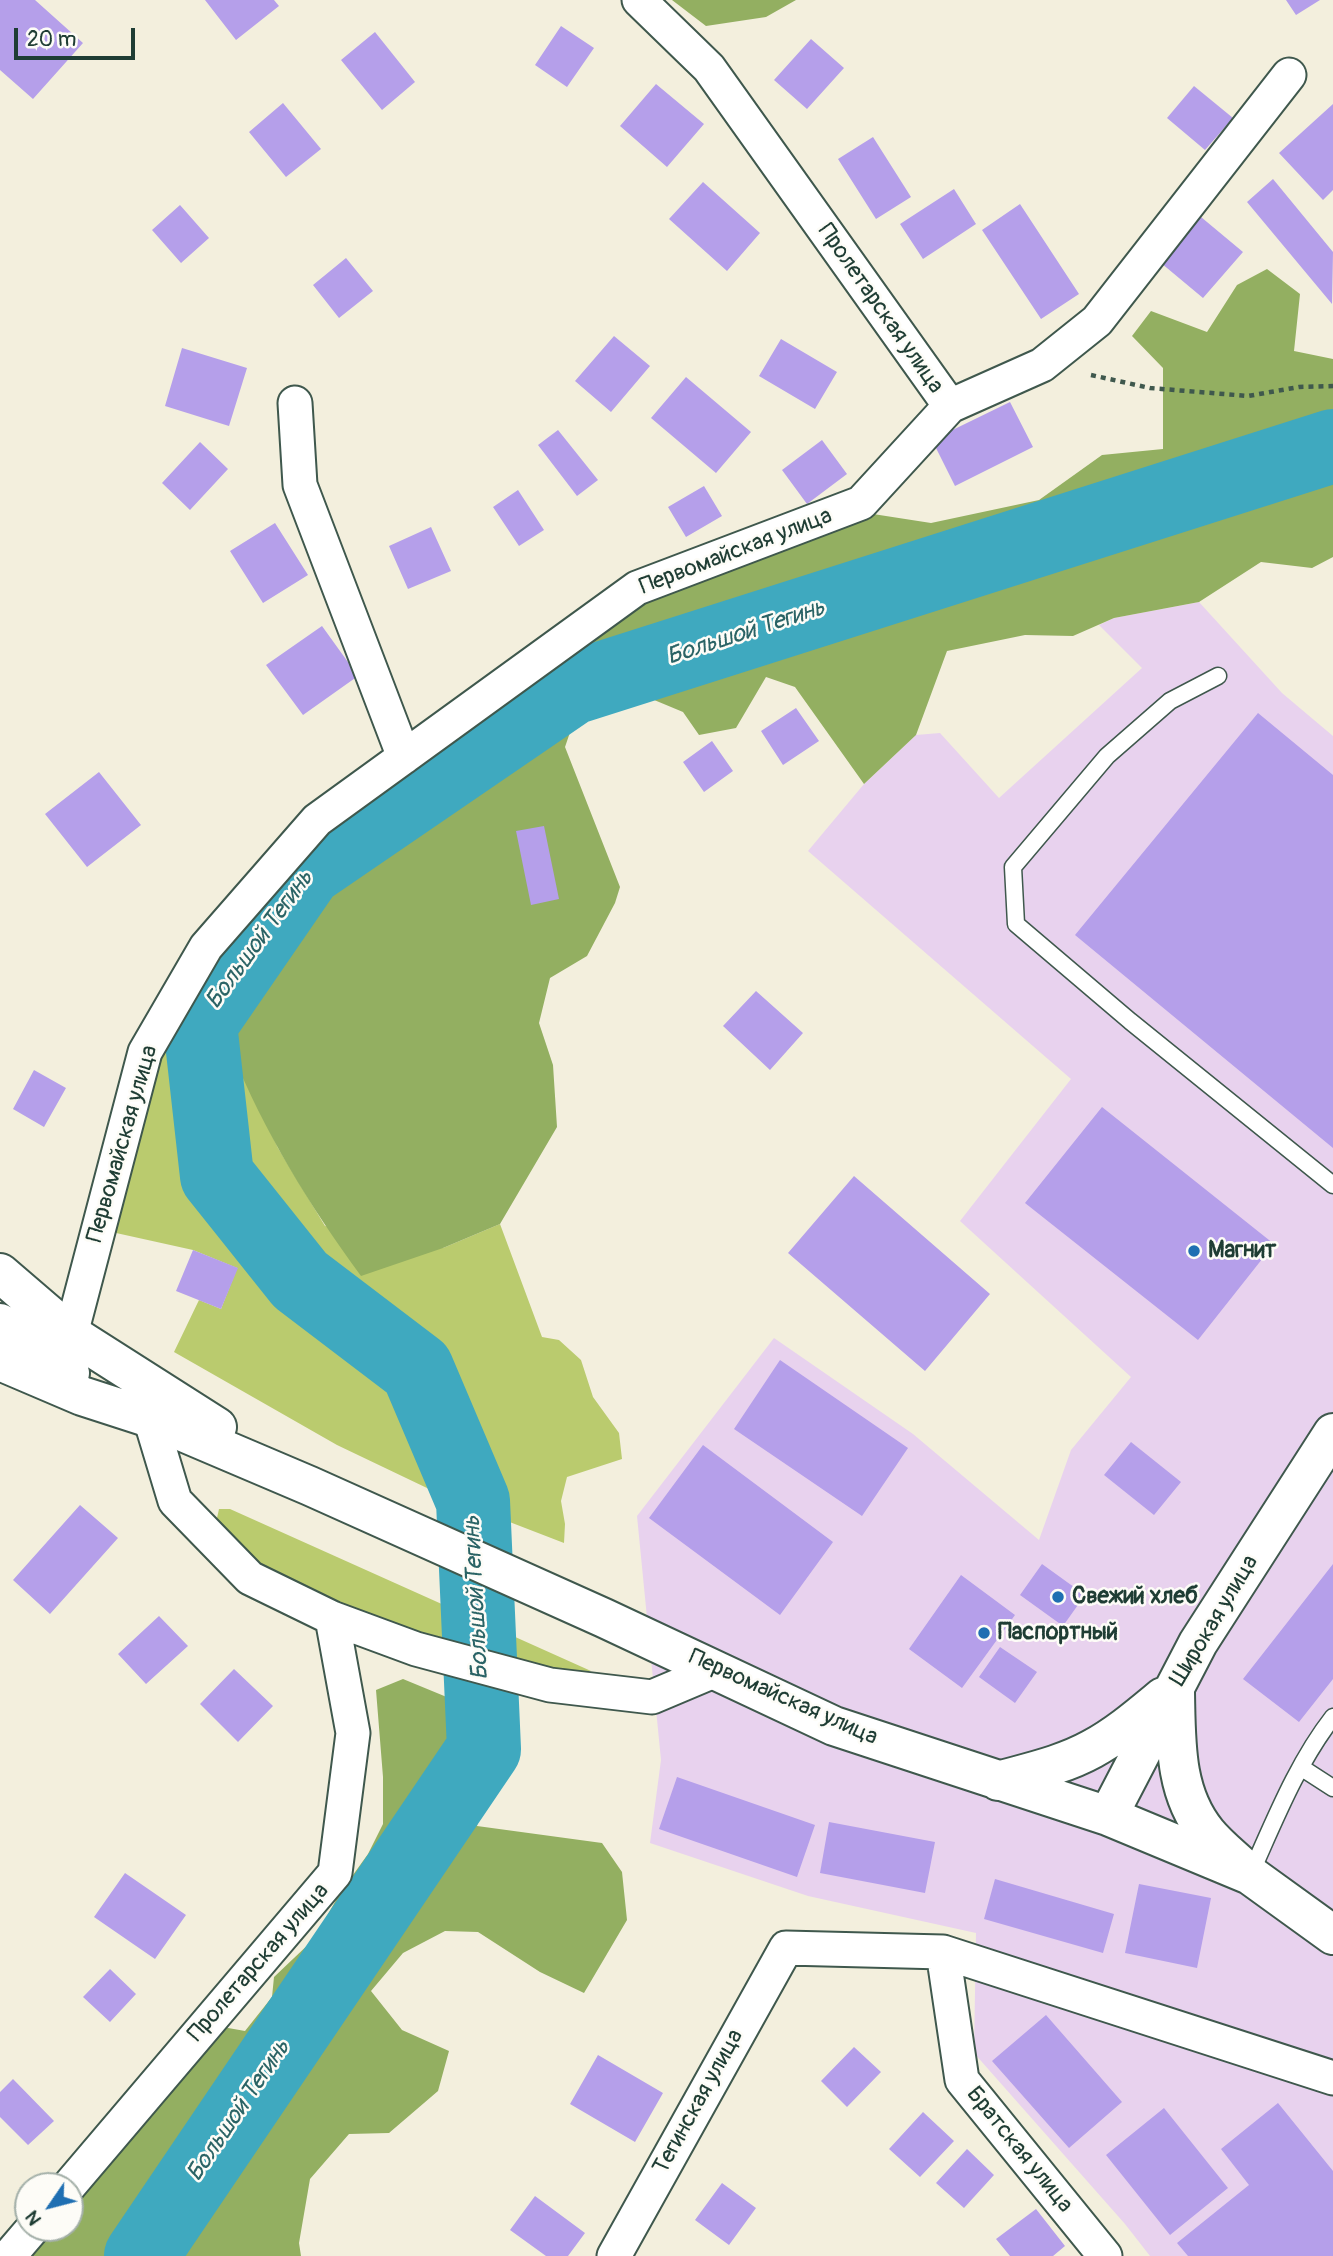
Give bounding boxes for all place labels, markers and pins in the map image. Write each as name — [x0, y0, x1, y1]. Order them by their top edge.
place label: Магнит — [1208, 1237, 1276, 1265]
marker: Магнит — [1186, 1243, 1202, 1259]
place label: Свежий хлеб — [1072, 1583, 1198, 1611]
marker: Свежий хлеб — [1050, 1589, 1066, 1605]
place label: Паспортный — [998, 1619, 1118, 1647]
marker: Паспортный — [976, 1625, 992, 1641]

